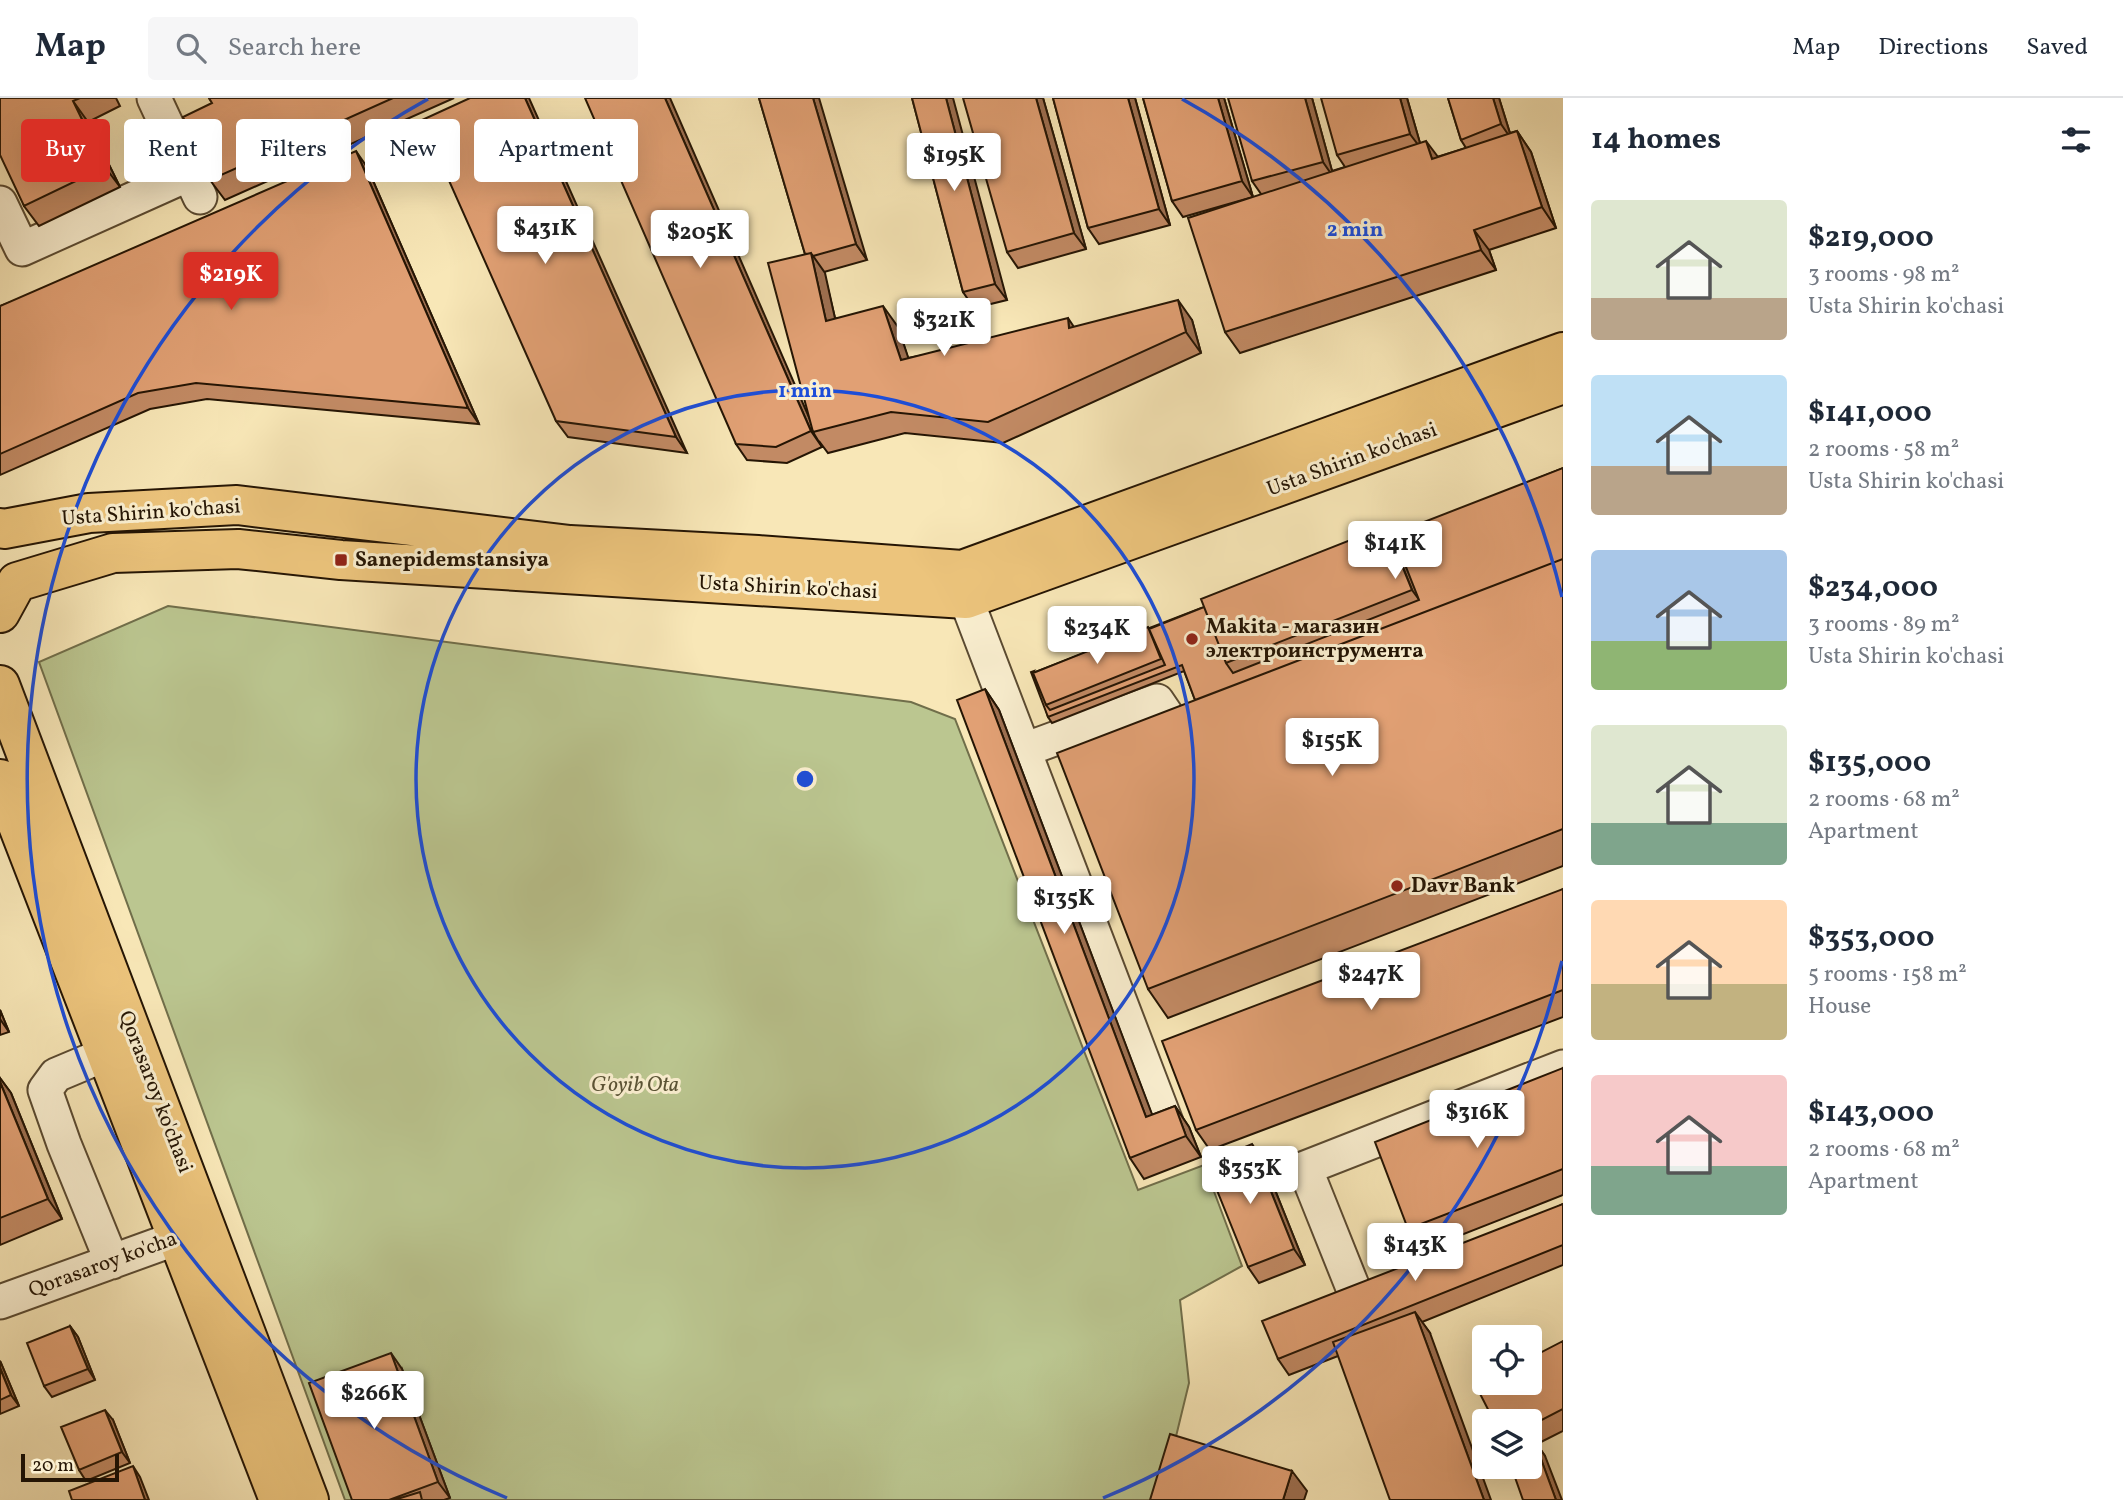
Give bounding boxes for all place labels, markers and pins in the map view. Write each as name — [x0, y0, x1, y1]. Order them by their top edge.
pin: $195K — [905, 134, 1003, 193]
pin: $431K — [496, 206, 594, 266]
pin: $205K — [651, 211, 749, 270]
pin: $219K — [182, 252, 280, 312]
pin: $321K — [895, 299, 993, 358]
pin: $141K — [1346, 522, 1444, 581]
place label: Sanepidemstansiya — [355, 546, 549, 575]
marker: Sanepidemstansiya — [333, 552, 349, 568]
pin: $234K — [1048, 606, 1146, 666]
place label: Makita - магазин электроинструмента — [1206, 613, 1424, 666]
marker: Makita - магазин электроинструмента — [1184, 631, 1200, 647]
pin: $155K — [1283, 718, 1381, 778]
centre of rings — [793, 767, 817, 791]
place label: Davr Bank — [1411, 872, 1516, 901]
pin: $135K — [1015, 876, 1113, 936]
marker: Davr Bank — [1389, 878, 1405, 894]
pin: $247K — [1322, 953, 1420, 1012]
pin: $316K — [1428, 1090, 1526, 1150]
pin: $353K — [1201, 1146, 1299, 1206]
pin: $143K — [1366, 1224, 1464, 1283]
pin: $266K — [325, 1372, 423, 1431]

